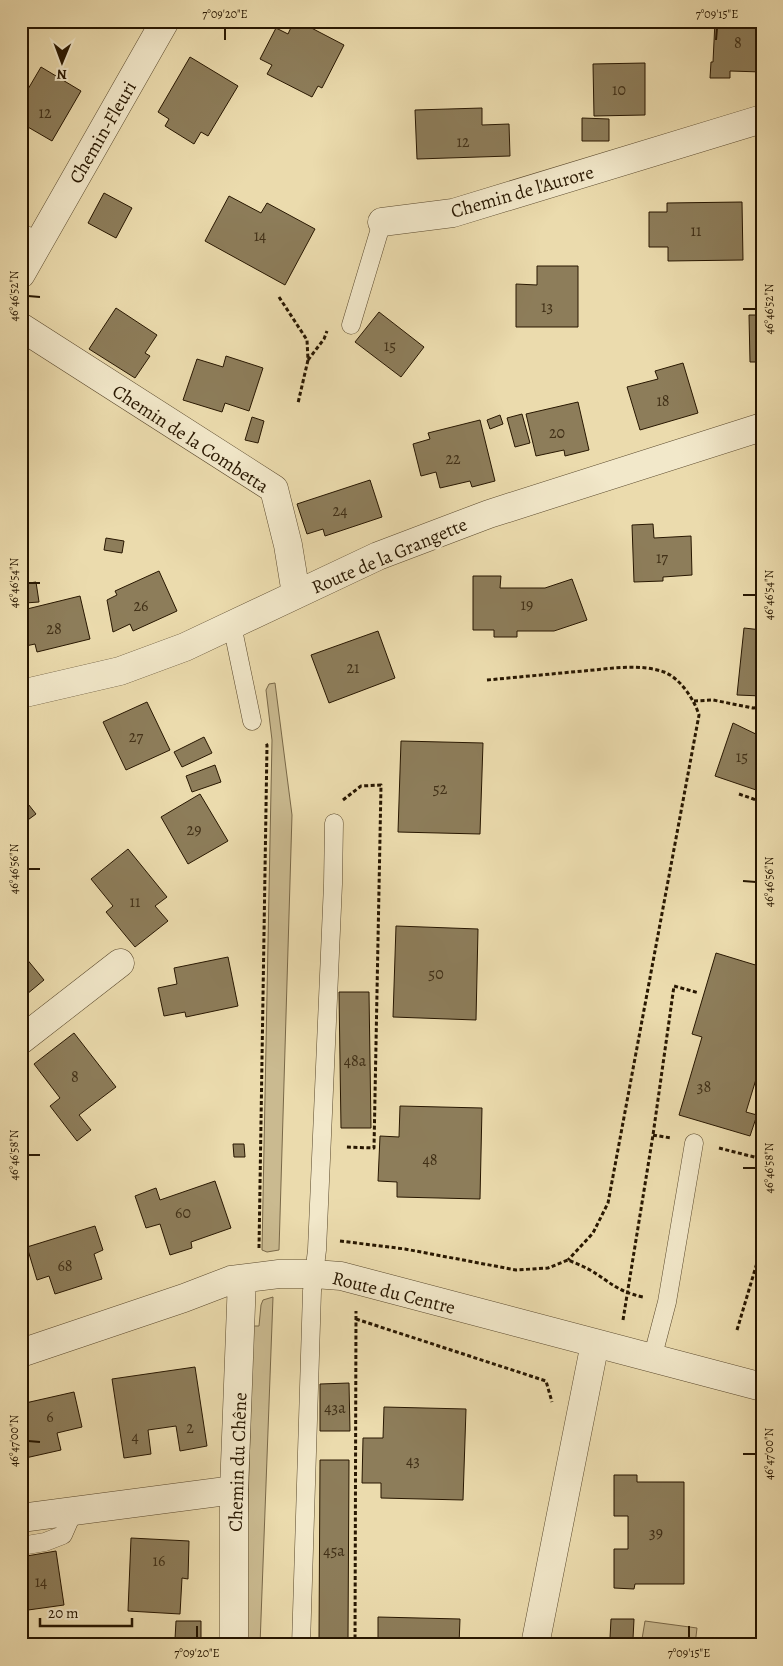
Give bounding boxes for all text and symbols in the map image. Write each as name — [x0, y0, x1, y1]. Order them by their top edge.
text: 7°09'20"E — [202, 6, 248, 22]
text: 7°09'15"E — [696, 6, 738, 22]
house number: 8 — [734, 32, 742, 54]
north arrow — [38, 38, 88, 88]
text: N — [57, 65, 67, 84]
street label: Chemin-Fleuri — [63, 76, 143, 189]
house number: 10 — [612, 79, 626, 101]
house number: 12 — [38, 102, 52, 124]
house number: 12 — [456, 131, 470, 153]
street label: Chemin de l'Aurore — [448, 159, 597, 225]
house number: 11 — [691, 220, 702, 242]
house number: 14 — [254, 225, 266, 247]
text: 46°46'52"N — [6, 270, 22, 321]
text: 46°46'52"N — [761, 283, 777, 334]
house number: 13 — [541, 296, 553, 318]
house number: 15 — [384, 335, 396, 357]
street label: Chemin de la Combetta — [107, 378, 274, 499]
house number: 18 — [656, 390, 670, 412]
house number: 20 — [549, 422, 565, 444]
house number: 22 — [445, 448, 461, 470]
house number: 24 — [333, 500, 347, 522]
street label: Route de la Grangette — [308, 511, 471, 600]
house number: 17 — [656, 547, 668, 569]
text: 46°46'54"N — [6, 557, 22, 608]
text: 46°46'54"N — [761, 569, 777, 620]
house number: 19 — [521, 594, 533, 616]
house number: 26 — [134, 595, 149, 617]
house number: 28 — [46, 618, 62, 640]
house number: 21 — [346, 657, 360, 679]
house number: 27 — [129, 726, 143, 748]
house number: 15 — [736, 746, 748, 768]
house number: 52 — [433, 778, 448, 800]
house number: 29 — [187, 819, 201, 841]
text: 46°46'56"N — [6, 843, 22, 894]
text: 46°46'56"N — [761, 856, 777, 907]
house number: 11 — [130, 891, 141, 913]
house number: 50 — [428, 963, 444, 985]
house number: 48a — [344, 1050, 367, 1072]
house number: 8 — [71, 1066, 79, 1088]
house number: 38 — [697, 1076, 711, 1098]
text: 46°46'58"N — [6, 1129, 22, 1180]
text: 46°46'58"N — [761, 1142, 777, 1193]
house number: 48 — [422, 1149, 438, 1171]
house number: 60 — [175, 1202, 191, 1224]
house number: 68 — [57, 1255, 73, 1277]
street label: Route du Centre — [330, 1265, 458, 1321]
street label: Chemin du Chêne — [223, 1392, 253, 1532]
house number: 43a — [324, 1397, 346, 1419]
house number: 6 — [46, 1406, 54, 1428]
text: 46°47'00"N — [6, 1415, 22, 1467]
house number: 2 — [186, 1417, 194, 1439]
house number: 4 — [131, 1426, 139, 1448]
text: 46°47'00"N — [761, 1428, 777, 1480]
house number: 43 — [406, 1450, 420, 1472]
house number: 39 — [649, 1522, 663, 1544]
house number: 45a — [323, 1540, 345, 1562]
house number: 16 — [153, 1550, 165, 1572]
house number: 14 — [35, 1571, 47, 1593]
scale bar — [40, 1596, 132, 1628]
text: 20 m — [48, 1603, 79, 1623]
text: 7°09'20"E — [174, 1645, 220, 1661]
text: 7°09'15"E — [668, 1645, 710, 1661]

